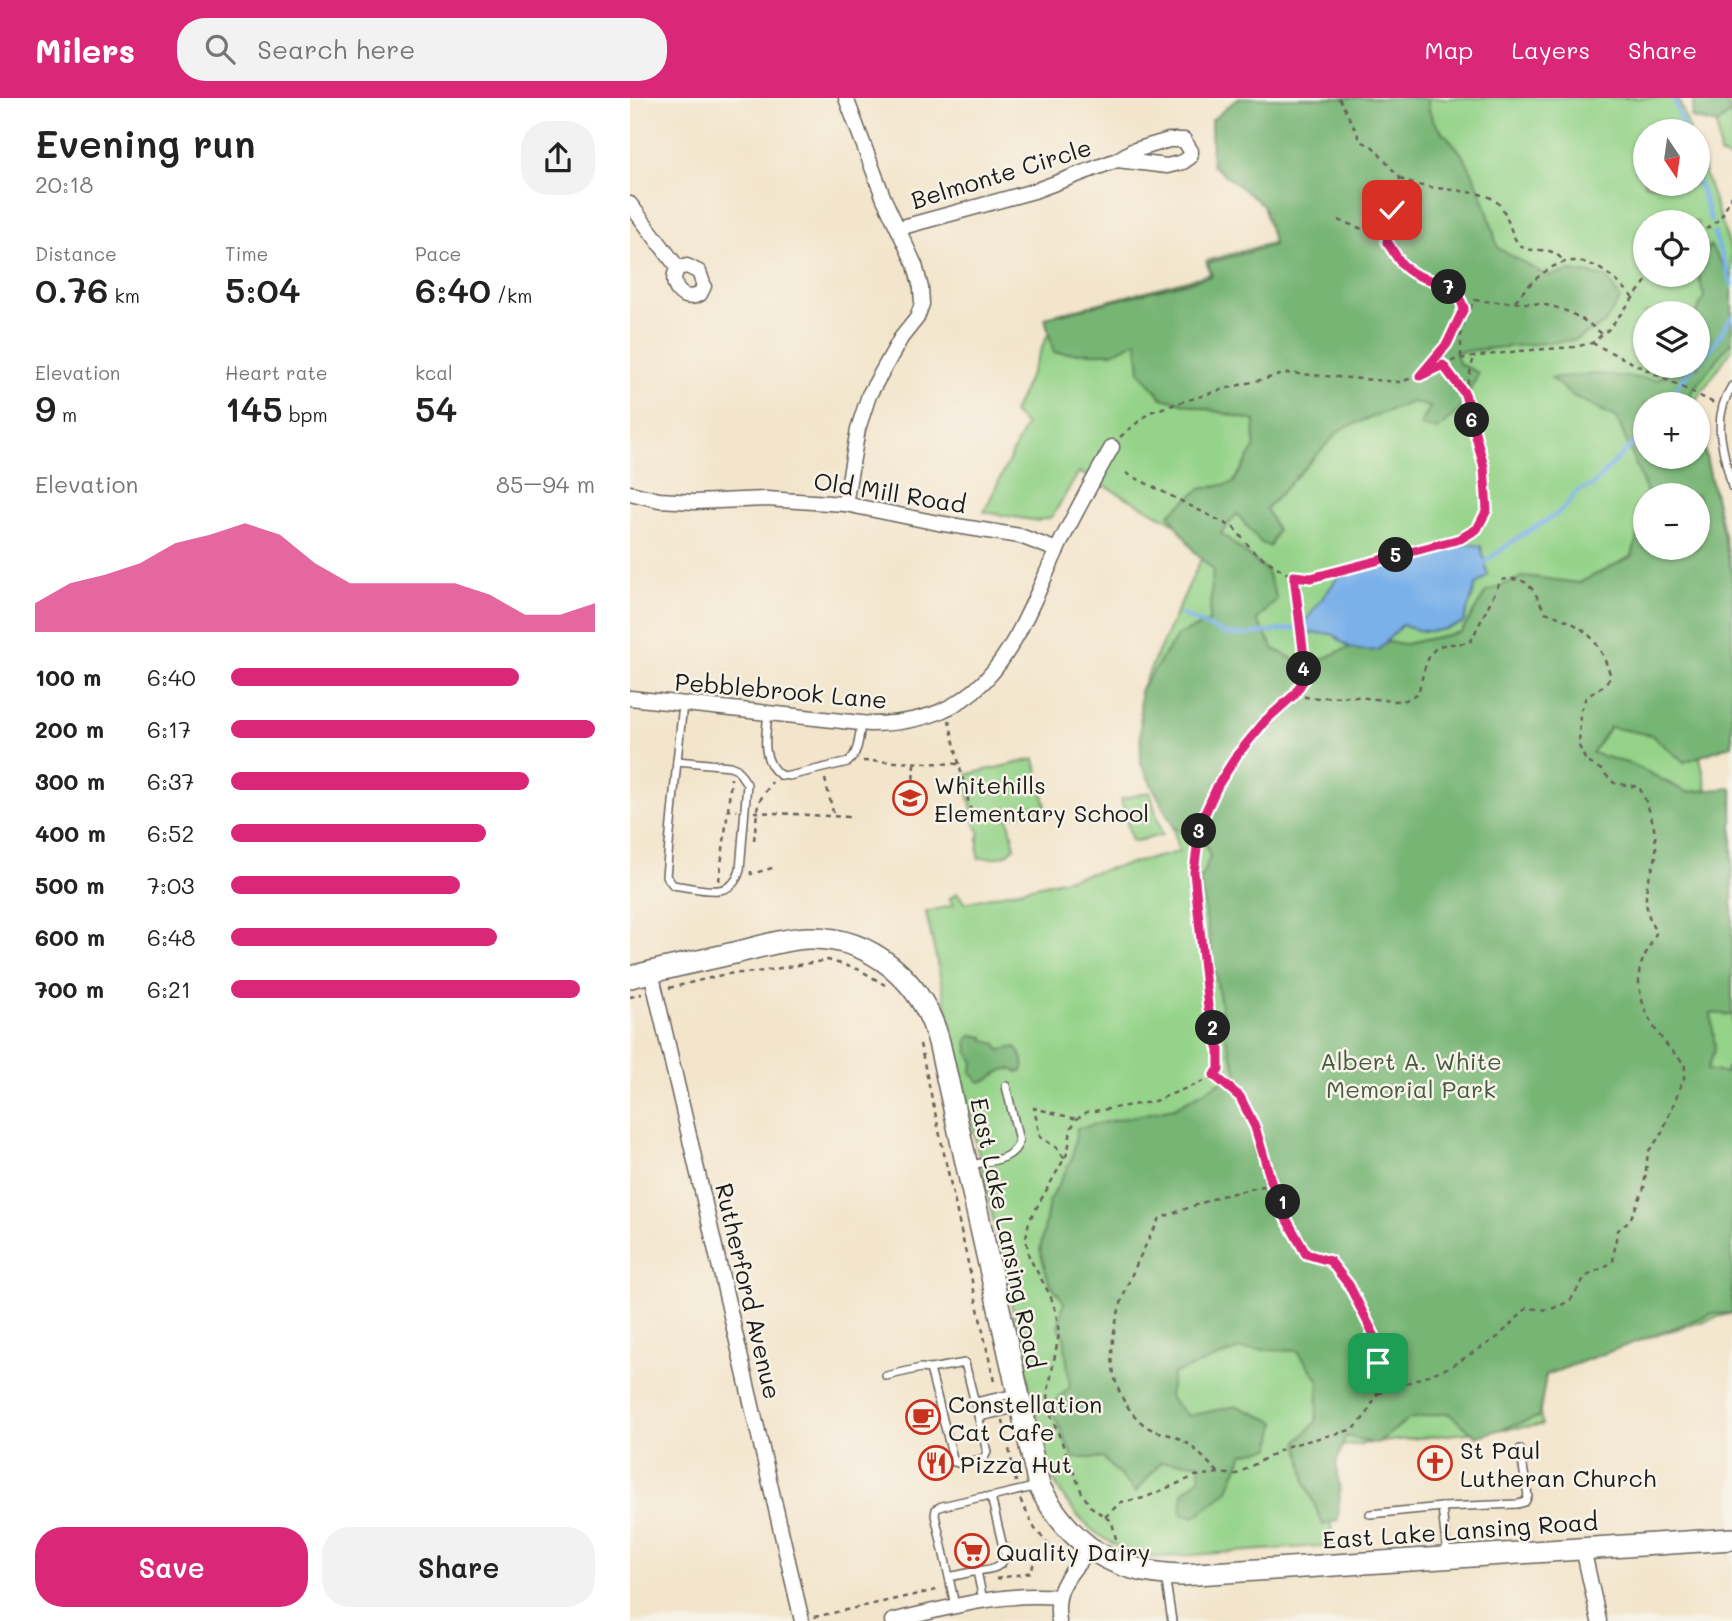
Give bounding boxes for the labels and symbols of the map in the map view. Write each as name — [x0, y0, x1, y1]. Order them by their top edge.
north arrow — [1633, 119, 1710, 196]
street label: Belmonte Circle — [907, 131, 1095, 215]
pin — [1362, 180, 1422, 240]
pin: 7 — [1432, 270, 1466, 304]
pin: 6 — [1454, 402, 1490, 438]
street label: Old Mill Road — [812, 465, 968, 519]
pin: 5 — [1378, 538, 1414, 573]
pin: 4 — [1286, 652, 1322, 686]
street label: Pebblebrook Lane — [674, 665, 888, 715]
place label: Whitehills Elementary School — [934, 769, 1149, 828]
school or university icon: Whitehills Elementary School — [891, 779, 929, 817]
pin: 3 — [1182, 814, 1216, 848]
pin: 2 — [1196, 1010, 1230, 1046]
park label: Albert A. White Memorial Park — [1320, 1045, 1502, 1104]
street label: East Lake Lansing Road — [964, 1095, 1052, 1371]
street label: Rutherford Avenue — [709, 1180, 789, 1402]
pin: 1 — [1266, 1184, 1300, 1220]
pin — [1348, 1333, 1408, 1393]
place label: Constellation Cat Cafe — [948, 1388, 1102, 1447]
cafe icon: Constellation Cat Cafe — [904, 1398, 942, 1436]
place label: St Paul Lutheran Church — [1460, 1434, 1656, 1493]
restaurant icon: Pizza Hut — [917, 1444, 955, 1482]
church icon: St Paul Lutheran Church — [1416, 1444, 1454, 1482]
place label: Pizza Hut — [960, 1448, 1072, 1479]
street label: East Lake Lansing Road — [1321, 1505, 1599, 1555]
supermarket icon: Quality Dairy — [953, 1532, 991, 1570]
place label: Quality Dairy — [996, 1536, 1150, 1567]

